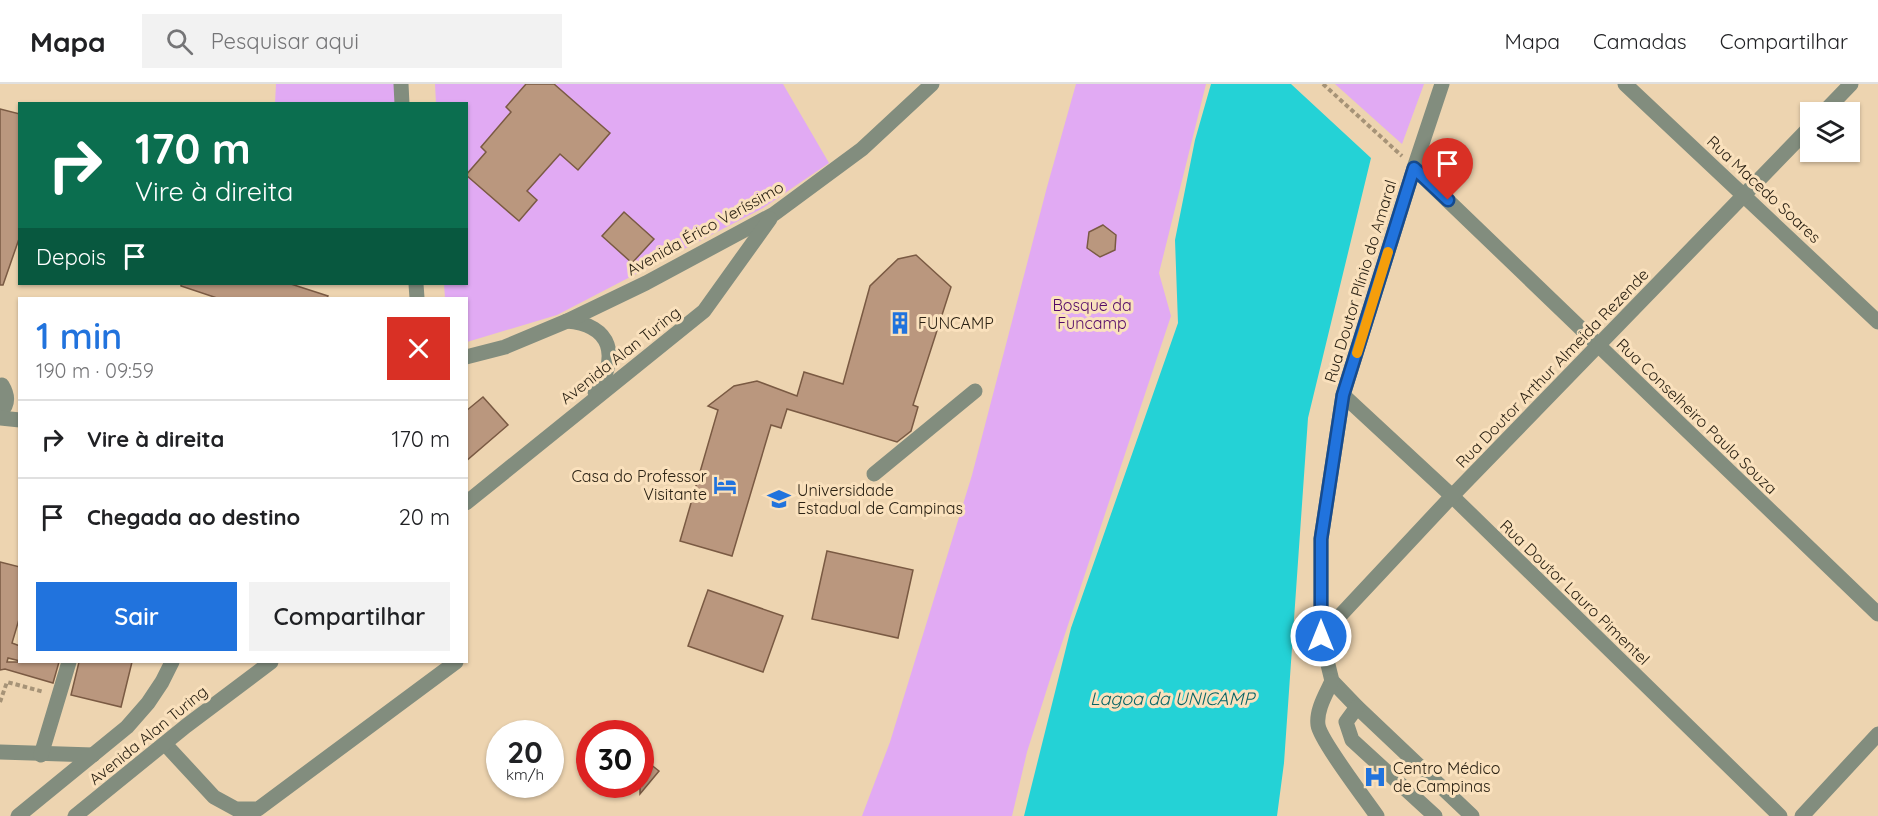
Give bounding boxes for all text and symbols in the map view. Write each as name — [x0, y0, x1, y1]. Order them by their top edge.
search box — [142, 14, 562, 68]
text: Mapa — [30, 24, 106, 59]
icon: search — [163, 25, 196, 58]
text: Pesquisar aqui — [211, 27, 359, 55]
text: Mapa — [1505, 28, 1560, 54]
text: Camadas — [1593, 28, 1687, 54]
text: Compartilhar — [1720, 28, 1848, 54]
map controls — [1800, 102, 1860, 162]
button: layers — [1800, 102, 1860, 162]
text: 170 m — [135, 122, 251, 175]
icon: right — [36, 126, 114, 204]
street label: Rua Macedo Soares — [1703, 131, 1825, 247]
pin — [1422, 138, 1473, 200]
icon: arrive — [1431, 147, 1464, 180]
text: Vire à direita — [135, 174, 293, 208]
street label: Avenida Érico Veríssimo — [623, 177, 787, 279]
street label: Rua Doutor Plínio do Amaral — [1320, 177, 1400, 385]
icon: arrive — [118, 240, 151, 273]
text: Depois — [36, 243, 106, 271]
street label: Rua Doutor Arthur Almeida Rezende — [1451, 264, 1653, 472]
park label: Bosque da Funcamp — [1052, 295, 1132, 333]
street label: Avenida Alan Turing — [556, 302, 684, 408]
building icon: FUNCAMP — [887, 310, 913, 336]
text: 1 min — [36, 313, 122, 358]
place label: FUNCAMP — [918, 313, 994, 333]
button: close — [387, 317, 450, 380]
street label: Rua Conselheiro Paula Souza — [1612, 334, 1782, 498]
text: 190 m · 09:59 — [36, 358, 154, 383]
icon: right — [36, 423, 69, 456]
text: Vire à direita — [87, 425, 224, 453]
text: 170 m — [391, 425, 450, 453]
place label: Casa do Professor Visitante — [571, 466, 707, 504]
hotel icon: Casa do Professor Visitante — [712, 472, 738, 498]
place label: Universidade Estadual de Campinas — [797, 480, 963, 518]
school or university icon: Universidade Estadual de Campinas — [766, 486, 792, 512]
icon: arrive — [36, 501, 69, 534]
text: Chegada ao destino — [87, 503, 300, 531]
text: 20 m — [399, 503, 450, 531]
street label: Rua Doutor Lauro Pimentel — [1496, 515, 1654, 669]
button: Sair — [36, 582, 237, 651]
button: Compartilhar — [249, 582, 450, 651]
position arrow — [1289, 604, 1353, 668]
street label: Avenida Alan Turing — [85, 681, 211, 789]
water label: Lagoa da UNICAMP — [1090, 687, 1256, 710]
speed limit sign: 30 — [576, 720, 654, 798]
text: 20 — [507, 733, 543, 771]
place label: Centro Médico de Campinas — [1393, 758, 1500, 796]
hospital icon: Centro Médico de Campinas — [1362, 764, 1388, 790]
text: km/h — [506, 765, 544, 784]

